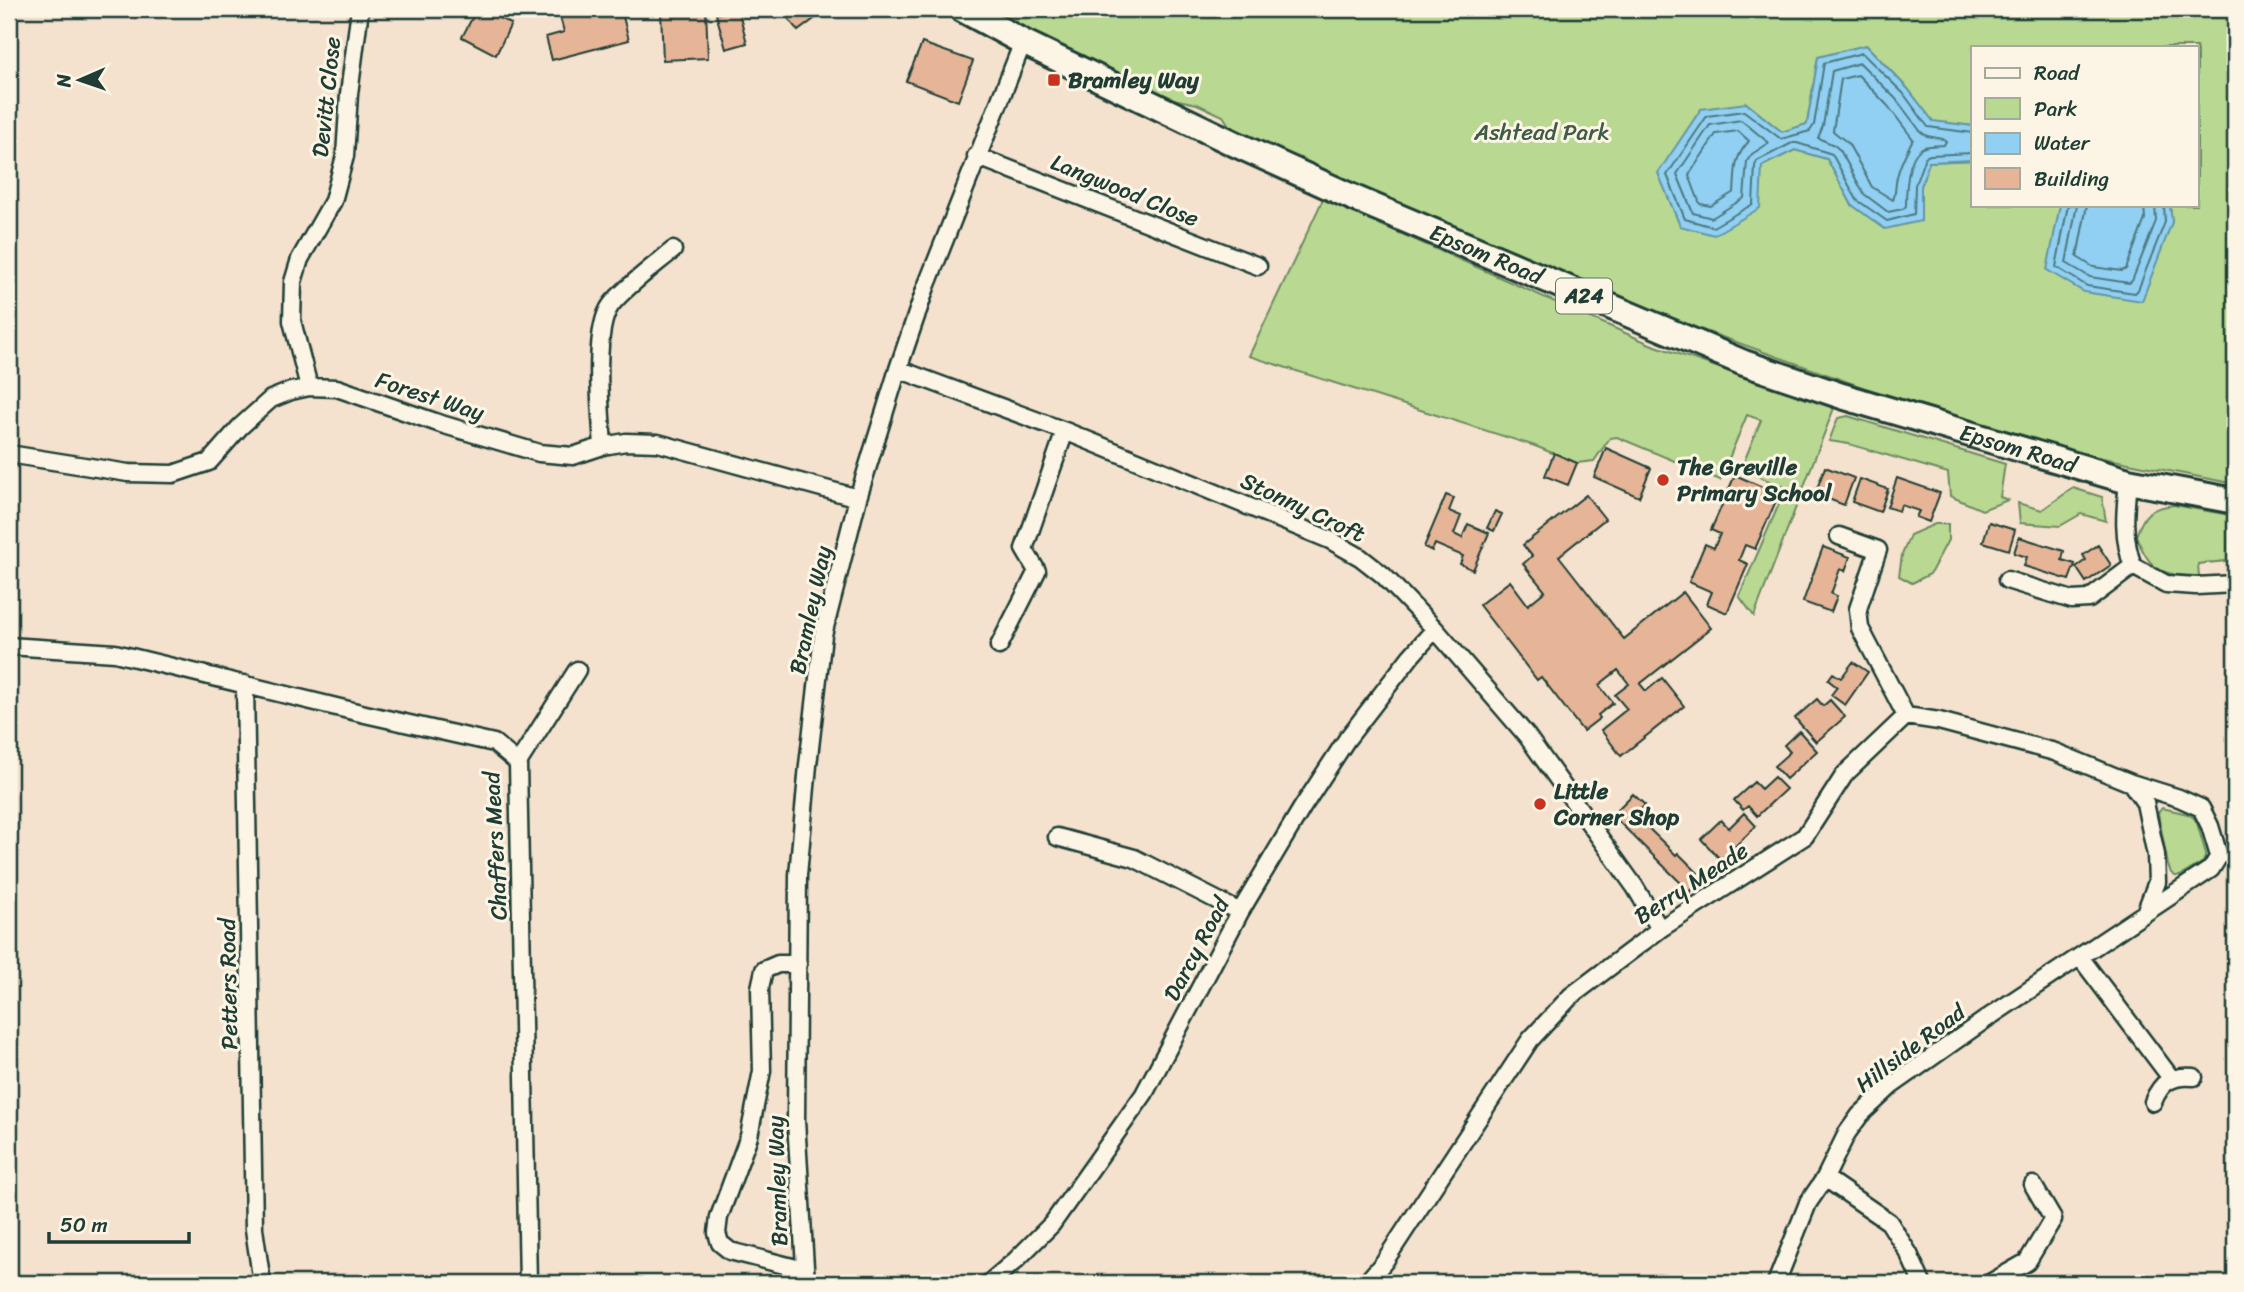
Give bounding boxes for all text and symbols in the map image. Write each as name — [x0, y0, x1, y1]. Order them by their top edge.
street label: Devitt Close — [300, 35, 353, 159]
north arrow — [46, 46, 116, 116]
legend — [1971, 46, 2198, 206]
text: Road — [2034, 54, 2081, 92]
place label: Bramley Way — [1068, 60, 1200, 101]
marker: Bramley Way — [1046, 72, 1062, 88]
text: N — [47, 73, 80, 89]
text: Park — [2034, 90, 2077, 128]
park label: Ashtead Park — [1473, 112, 1610, 153]
text: Water — [2034, 124, 2091, 162]
street label: Langwood Close — [1044, 142, 1205, 239]
text: Building — [2034, 160, 2110, 198]
street label: Epsom Road — [1423, 212, 1551, 297]
road number: A24 — [1556, 278, 1612, 314]
street label: Forest Way — [370, 360, 490, 433]
street label: Epsom Road — [1955, 412, 2083, 486]
place label: The Greville Primary School — [1677, 447, 1833, 514]
street label: Stonny Croft — [1233, 461, 1373, 555]
marker: The Greville Primary School — [1655, 472, 1671, 488]
street label: Bramley Way — [777, 542, 844, 678]
street label: Chaffers Mead — [471, 769, 520, 921]
place label: Little Corner Shop — [1553, 771, 1680, 838]
marker: Little Corner Shop — [1532, 796, 1548, 812]
street label: Berry Meade — [1626, 831, 1757, 936]
street label: Darcy Road — [1152, 888, 1242, 1009]
street label: Petters Road — [207, 916, 250, 1050]
street label: Hillside Road — [1846, 992, 1976, 1104]
street label: Bramley Way — [755, 1115, 800, 1247]
scale bar — [49, 1201, 189, 1245]
text: 50 m — [60, 1206, 108, 1244]

